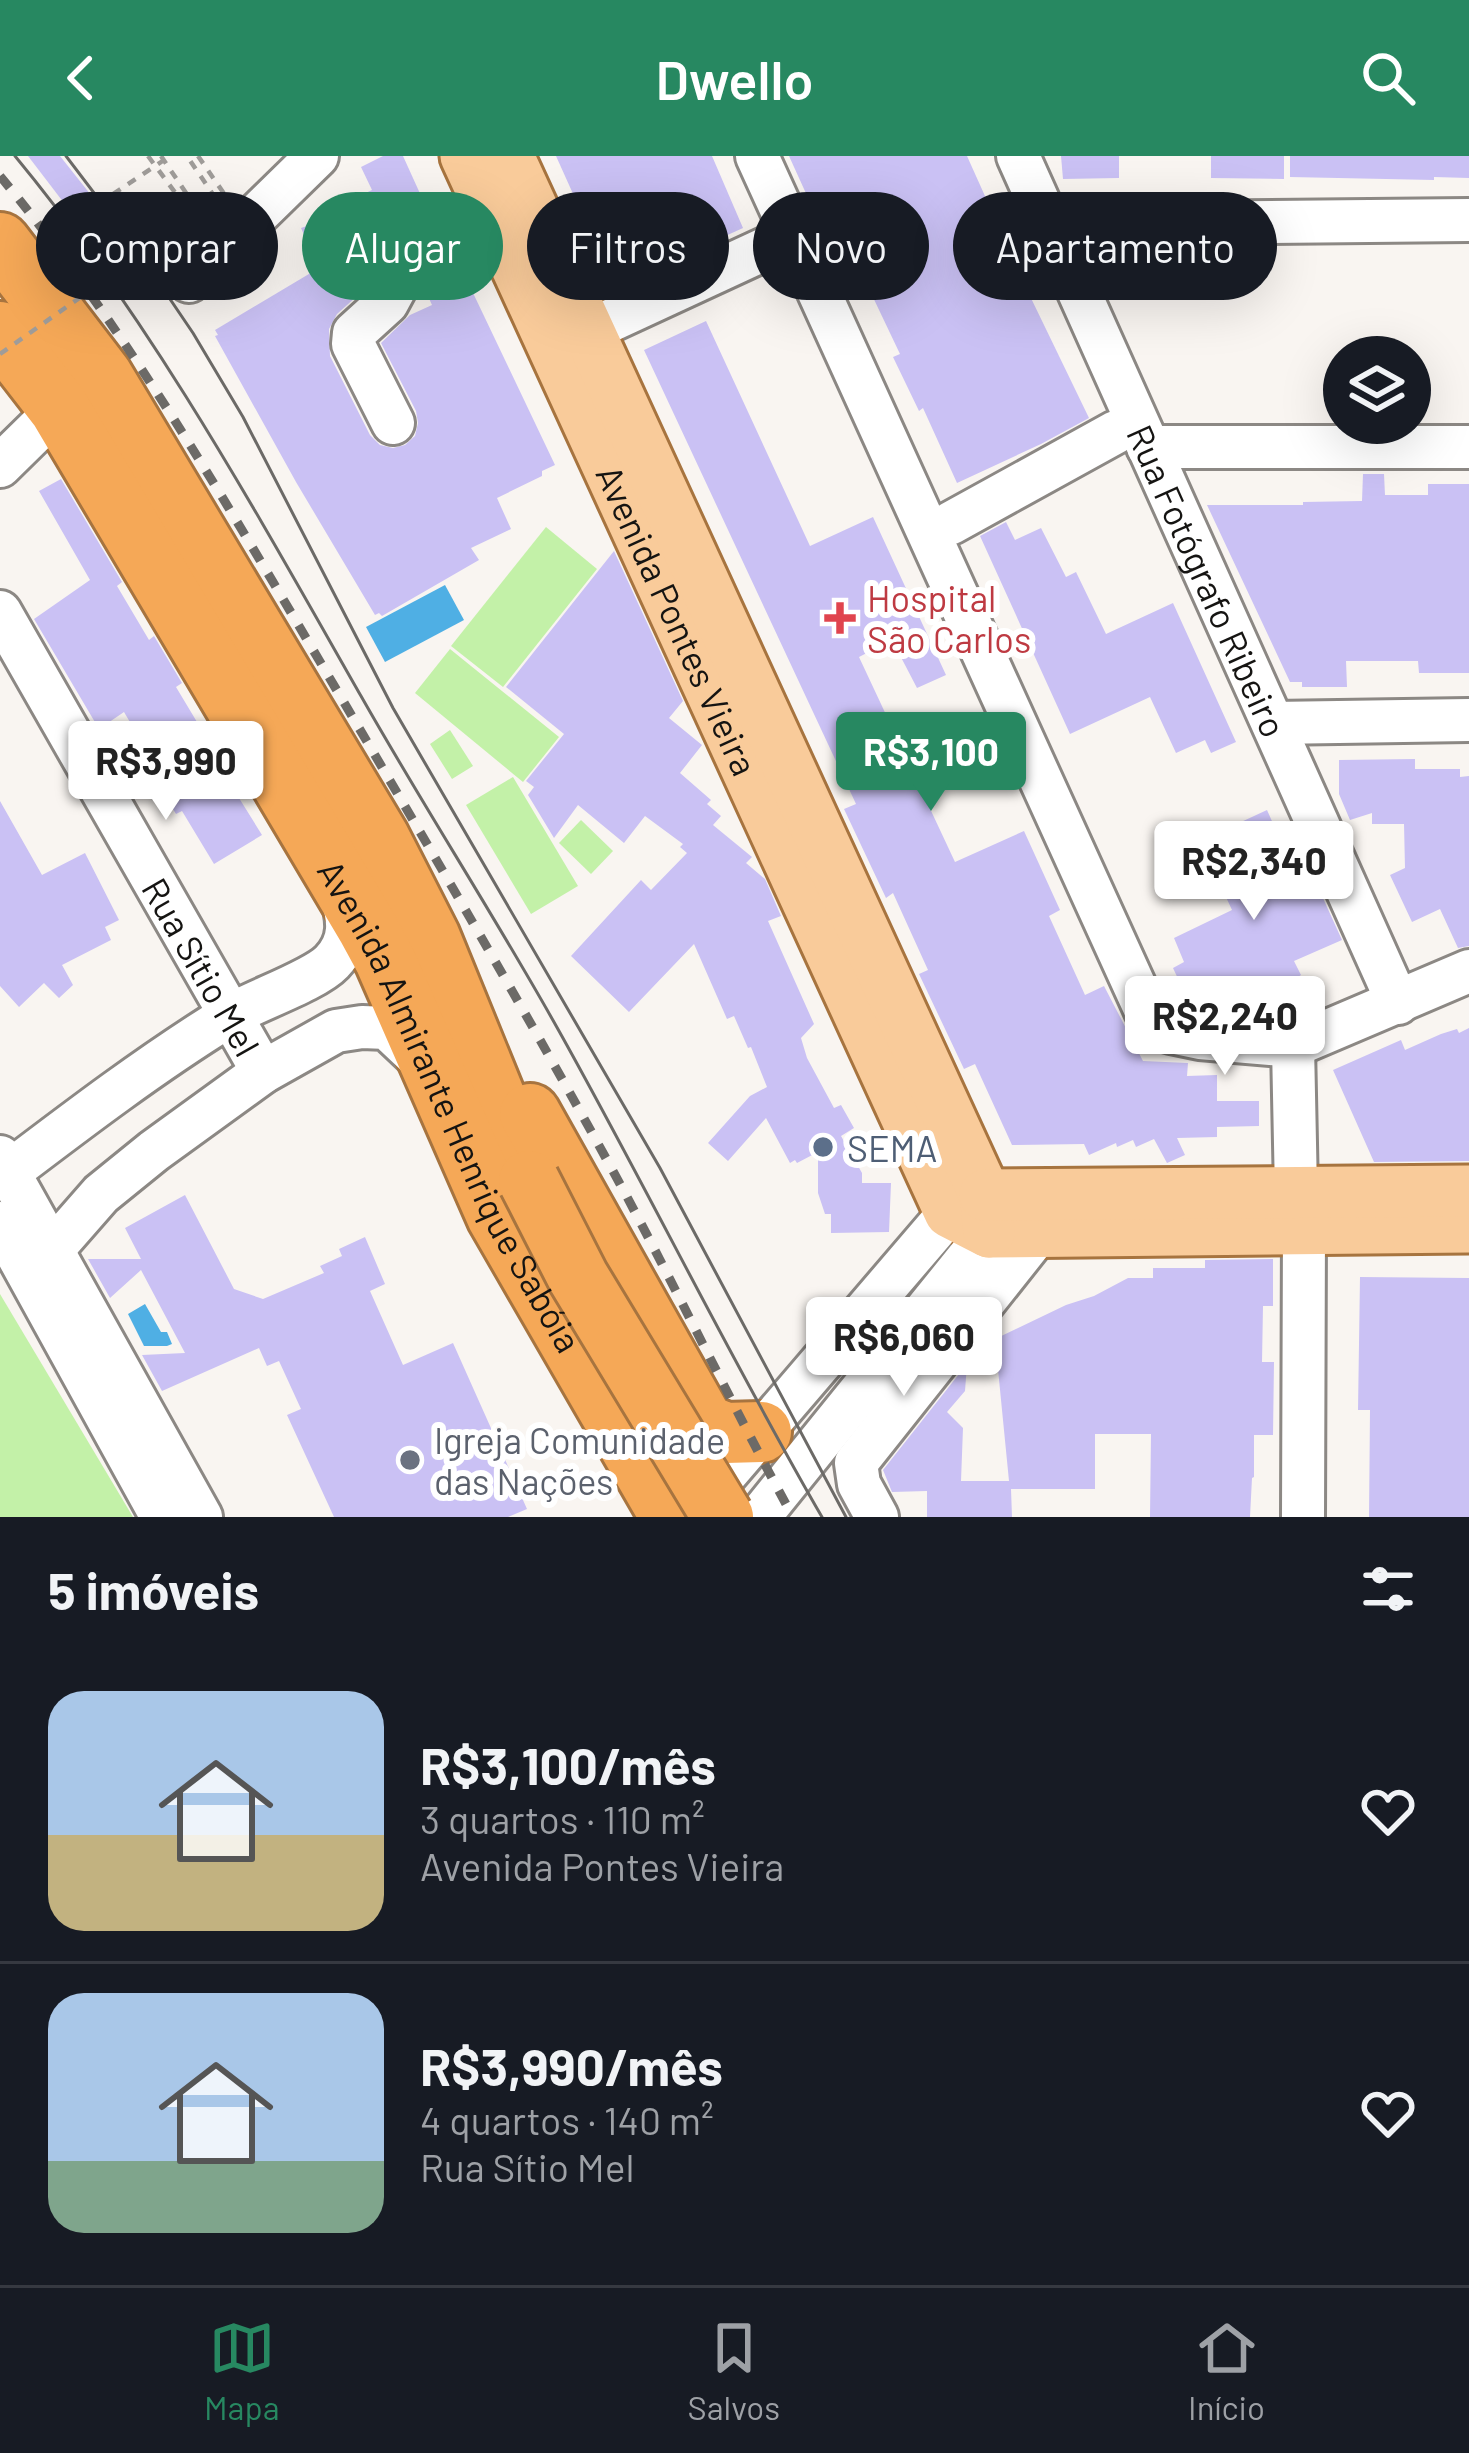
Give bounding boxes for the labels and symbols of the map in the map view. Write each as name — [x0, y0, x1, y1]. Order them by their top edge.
street label: Rua Fotógrafo Ribeiro — [1120, 418, 1297, 743]
street label: Avenida Pontes Vieira — [589, 458, 768, 781]
place label: Hospital São Carlos — [867, 576, 1031, 660]
marker: Hospital São Carlos — [824, 602, 856, 634]
pin: R$3,100 — [820, 712, 1042, 814]
pin: R$3,990 — [55, 721, 277, 823]
pin: R$2,340 — [1143, 821, 1365, 923]
street label: Avenida Almirante Henrique Sabóia — [310, 851, 592, 1359]
street label: Rua Sítio Mel — [135, 870, 270, 1063]
pin: R$2,240 — [1114, 976, 1336, 1078]
place label: SEMA — [847, 1126, 937, 1169]
marker: SEMA — [810, 1134, 836, 1160]
pin: R$6,060 — [793, 1297, 1015, 1399]
place label: Igreja Comunidade das Nações — [434, 1418, 725, 1502]
marker: Igreja Comunidade das Nações — [397, 1447, 423, 1473]

